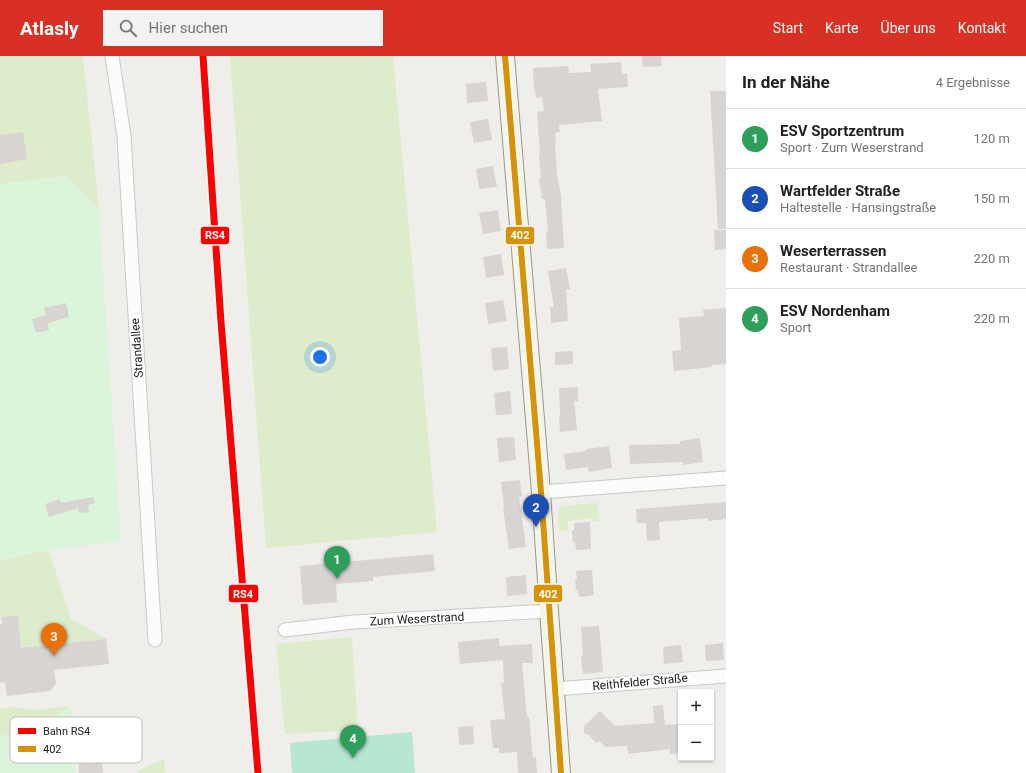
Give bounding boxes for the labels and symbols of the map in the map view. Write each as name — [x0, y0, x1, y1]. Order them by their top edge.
line badge: RS4 — [200, 226, 230, 245]
line badge: 402 — [505, 226, 535, 245]
text: RS4 — [205, 229, 226, 242]
text: 402 — [511, 229, 529, 242]
street label: Strandallee — [128, 318, 146, 378]
your location — [310, 347, 330, 367]
pin: 2 — [523, 494, 549, 527]
pin: 1 — [324, 546, 350, 579]
line badge: RS4 — [228, 584, 259, 603]
line badge: 402 — [533, 584, 563, 603]
text: RS4 — [233, 588, 254, 601]
text: 402 — [539, 588, 557, 601]
street label: Zum Weserstrand — [369, 610, 465, 628]
pin: 3 — [41, 623, 67, 656]
street label: Reithfelder Straße — [592, 671, 688, 693]
legend — [10, 717, 142, 763]
text: Bahn RS4 — [43, 725, 90, 738]
pin: 4 — [340, 725, 366, 758]
text: 402 — [43, 743, 62, 756]

